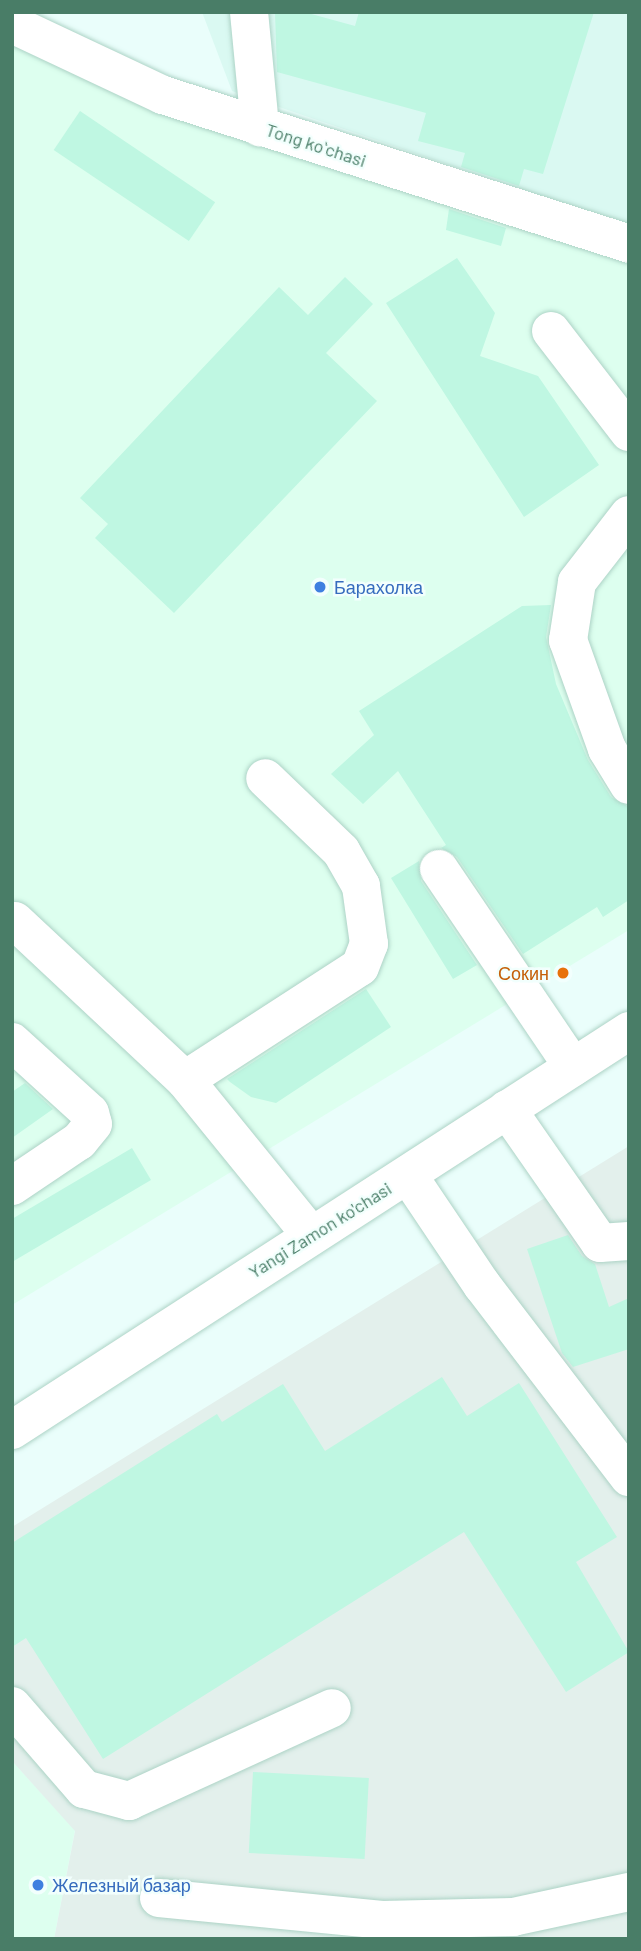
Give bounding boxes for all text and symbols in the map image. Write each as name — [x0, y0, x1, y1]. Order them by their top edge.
street label: Tong koʻchasi — [263, 119, 369, 171]
place label: Барахолка — [334, 576, 423, 598]
marker: Барахолка — [312, 579, 328, 595]
place label: Сокин — [498, 962, 549, 984]
marker: Сокин — [555, 965, 571, 981]
street label: Yangi Zamon ko'chasi — [245, 1177, 395, 1283]
place label: Железный базар — [52, 1874, 191, 1896]
marker: Железный базар — [30, 1877, 46, 1893]

